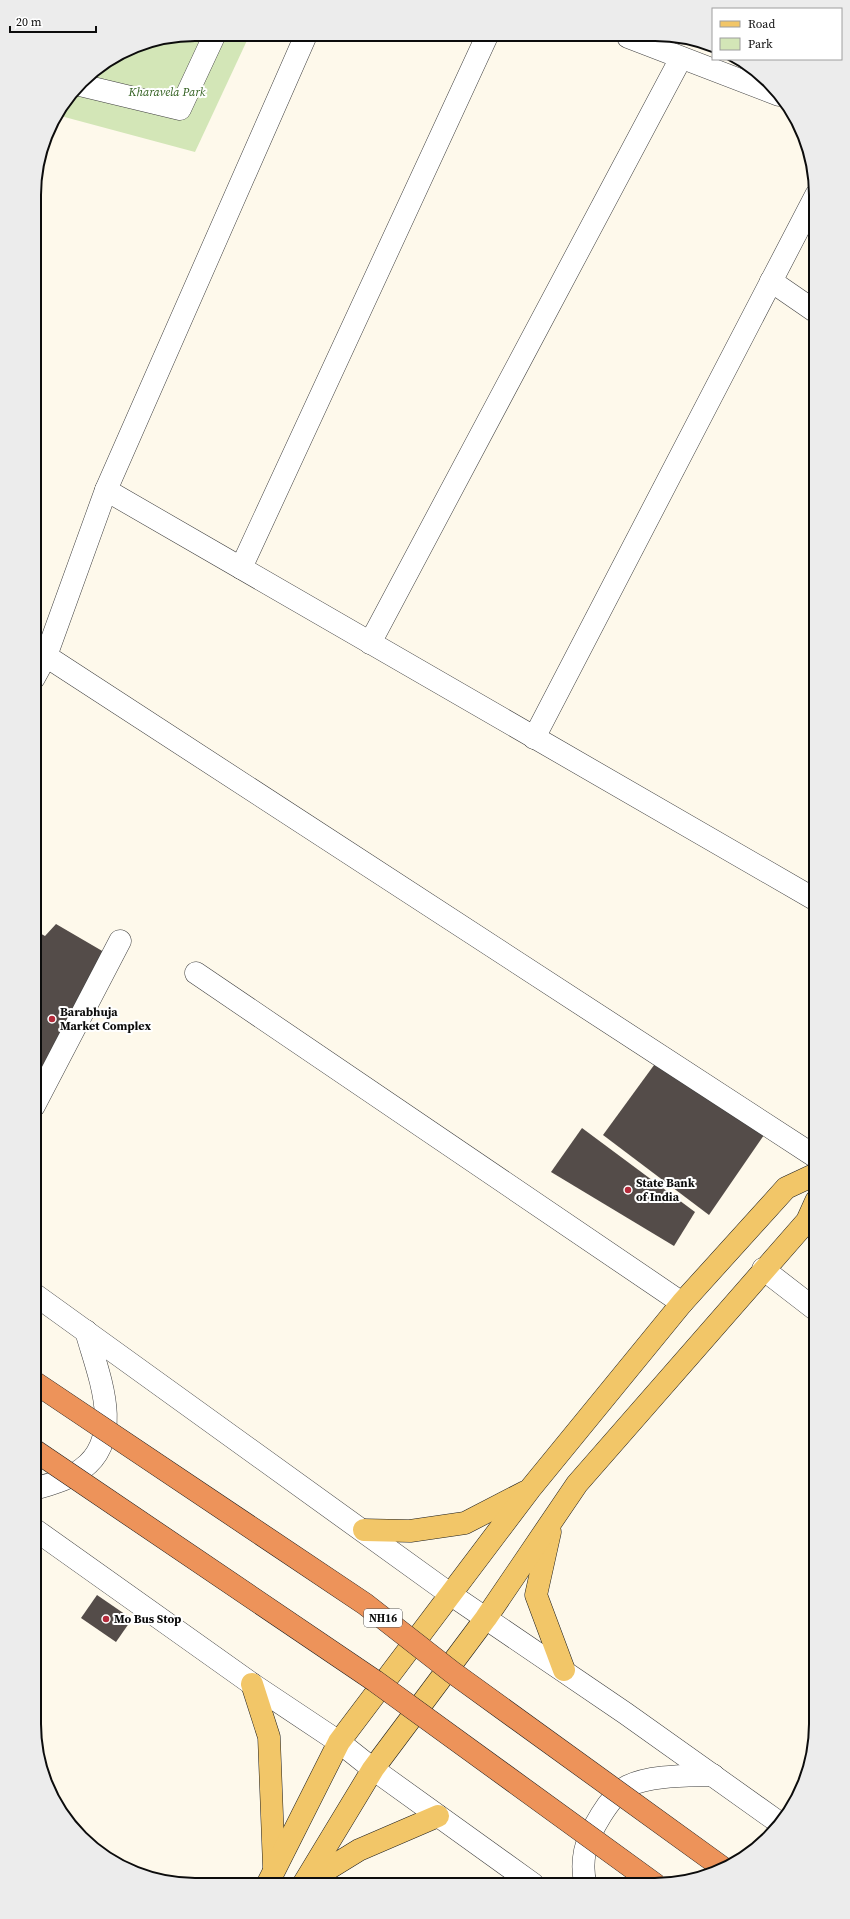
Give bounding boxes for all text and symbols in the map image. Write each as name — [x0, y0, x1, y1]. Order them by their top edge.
scale bar — [10, 8, 96, 34]
legend — [712, 8, 842, 60]
text: 20 m — [16, 14, 42, 30]
text: Road — [748, 16, 775, 32]
text: Park — [748, 36, 773, 52]
park label: Kharavela Park — [128, 84, 206, 100]
place label: Barabhuja Market Complex — [60, 1004, 151, 1034]
marker: Barabhuja Market Complex — [47, 1014, 57, 1024]
place label: State Bank of India — [636, 1175, 696, 1205]
marker: State Bank of India — [623, 1185, 633, 1195]
road number: NH16 — [364, 1609, 402, 1627]
place label: Mo Bus Stop — [114, 1611, 181, 1627]
marker: Mo Bus Stop — [101, 1614, 111, 1624]

